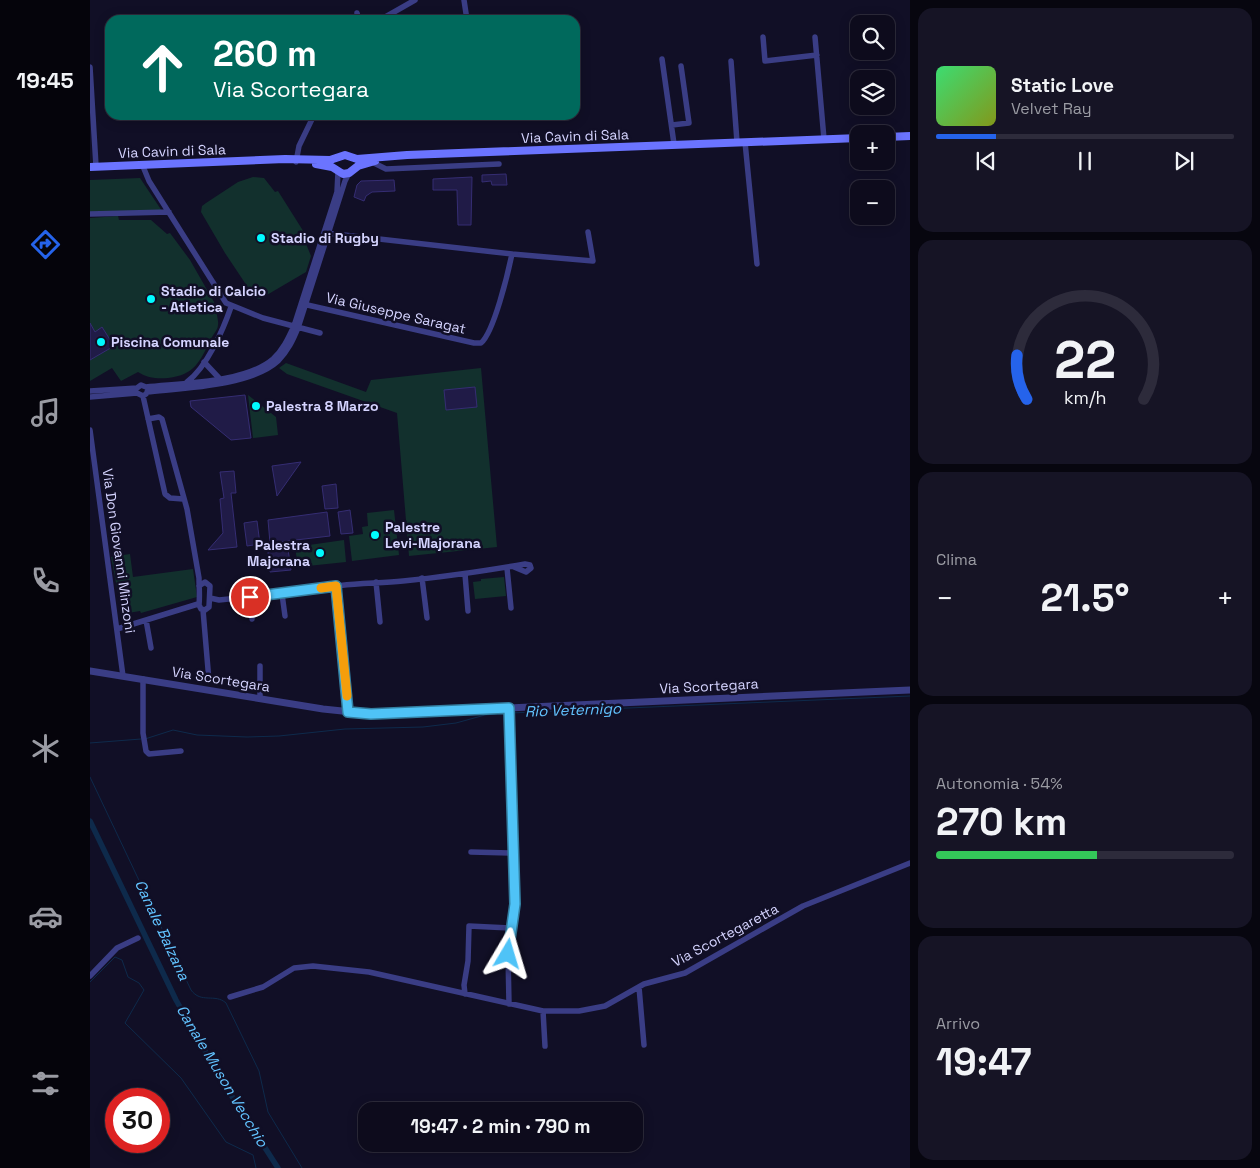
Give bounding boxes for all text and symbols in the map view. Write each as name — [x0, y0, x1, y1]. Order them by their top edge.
map controls — [850, 15, 895, 225]
button: search — [850, 15, 895, 60]
text: 260 m — [213, 32, 317, 76]
icon: ahead — [130, 35, 195, 100]
text: 19:45 — [16, 66, 74, 94]
button: layers — [850, 70, 895, 115]
text: Static Love — [1011, 73, 1114, 98]
text: Via Scortegara — [213, 75, 369, 103]
text: Velvet Ray — [1011, 98, 1092, 119]
street label: Via Cavin di Sala — [521, 125, 629, 147]
button: + — [850, 125, 895, 170]
street label: Via Cavin di Sala — [118, 140, 226, 162]
icon: previous — [972, 147, 1000, 175]
icon: pause — [1071, 147, 1099, 175]
icon: next — [1170, 147, 1198, 175]
button: − — [850, 180, 895, 225]
icon: directions — [28, 227, 63, 262]
place label: Stadio di Rugby — [271, 229, 379, 247]
marker: Stadio di Rugby — [255, 232, 267, 244]
place label: Stadio di Calcio - Atletica — [161, 282, 266, 316]
street label: Via Giuseppe Saragat — [324, 288, 468, 338]
marker: Stadio di Calcio - Atletica — [145, 293, 157, 305]
text: 22 — [1054, 327, 1116, 393]
place label: Piscina Comunale — [111, 333, 229, 351]
marker: Piscina Comunale — [95, 336, 107, 348]
text: km/h — [1064, 386, 1106, 409]
icon: music — [28, 395, 63, 430]
place label: Palestra 8 Marzo — [266, 397, 378, 415]
marker: Palestra 8 Marzo — [250, 400, 262, 412]
street label: Via Don Giovanni Minzoni — [99, 467, 139, 635]
place label: Palestre Levi-Majorana — [385, 518, 481, 552]
marker: Palestre Levi-Majorana — [369, 529, 381, 541]
place label: Palestra Majorana — [247, 536, 310, 570]
marker: Palestra Majorana — [314, 547, 326, 559]
text: Clima — [936, 549, 977, 570]
icon: phone — [28, 563, 63, 598]
text: 21.5° — [1041, 574, 1129, 622]
pin — [229, 576, 271, 618]
text: − — [936, 580, 953, 616]
text: + — [1217, 580, 1234, 616]
icon: arrive — [236, 583, 264, 611]
street label: Via Scortegara — [171, 662, 271, 696]
street label: Via Scortegara — [659, 674, 759, 698]
water label: Rio Veternigo — [525, 698, 622, 721]
icon: climate — [28, 731, 63, 766]
text: Autonomia · 54% — [936, 773, 1063, 794]
text: 270 km — [936, 798, 1067, 846]
water label: Canale Balzana — [131, 876, 194, 983]
icon: car — [28, 899, 63, 934]
street label: Via Scortegaretta — [668, 899, 782, 971]
position arrow — [481, 927, 533, 979]
water label: Canale Muson Vecchio — [172, 1001, 273, 1151]
text: Arrivo — [936, 1013, 980, 1034]
text: 19:47 — [936, 1038, 1032, 1086]
icon: filters — [28, 1066, 63, 1101]
speed limit sign: 30 — [105, 1088, 170, 1153]
text: 19:47 · 2 min · 790 m — [410, 1114, 591, 1139]

